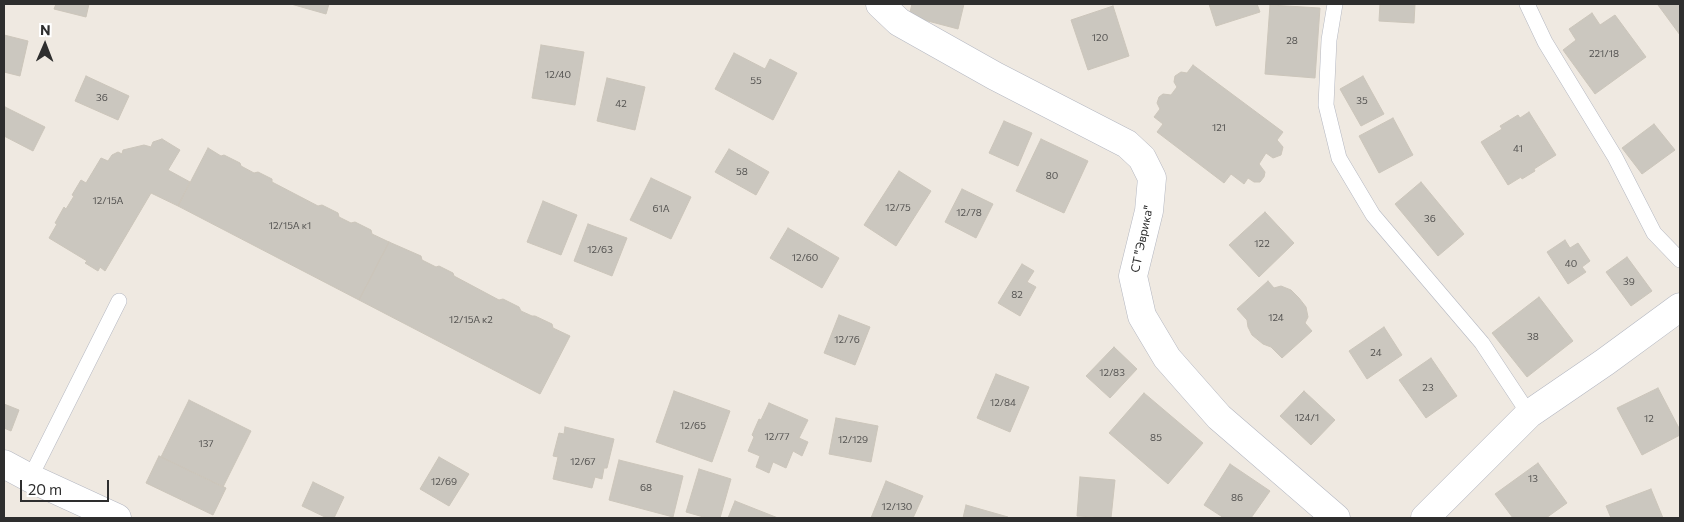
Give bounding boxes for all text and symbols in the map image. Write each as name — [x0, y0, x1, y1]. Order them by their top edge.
north arrow — [20, 20, 70, 70]
text: N — [40, 21, 51, 38]
house number: 120 — [1092, 32, 1108, 44]
house number: 28 — [1286, 35, 1298, 47]
house number: 221/18 — [1589, 48, 1619, 60]
house number: 12/40 — [545, 69, 571, 81]
house number: 55 — [750, 75, 762, 87]
house number: 36 — [96, 92, 108, 104]
house number: 35 — [1356, 95, 1368, 107]
house number: 42 — [615, 98, 627, 110]
house number: 121 — [1212, 122, 1226, 134]
house number: 41 — [1513, 143, 1523, 155]
house number: 58 — [736, 166, 748, 178]
house number: 80 — [1046, 170, 1058, 182]
house number: 12/15А — [93, 195, 123, 207]
house number: 12/75 — [885, 202, 911, 214]
house number: 61А — [652, 203, 670, 215]
street label: СТ "Эврика" — [1128, 204, 1156, 274]
house number: 12/78 — [956, 207, 982, 219]
house number: 36 — [1424, 213, 1436, 225]
house number: 12/15А к1 — [269, 220, 311, 232]
house number: 122 — [1254, 238, 1270, 250]
house number: 12/63 — [587, 244, 613, 256]
house number: 12/60 — [792, 252, 818, 264]
house number: 40 — [1565, 258, 1577, 270]
house number: 39 — [1623, 276, 1635, 288]
house number: 82 — [1011, 289, 1023, 301]
house number: 124 — [1268, 312, 1284, 324]
house number: 12/15А к2 — [449, 314, 493, 326]
house number: 38 — [1527, 331, 1539, 343]
house number: 12/76 — [834, 334, 860, 346]
house number: 24 — [1370, 347, 1382, 359]
house number: 12/83 — [1099, 367, 1125, 379]
house number: 23 — [1422, 382, 1434, 394]
house number: 12/84 — [990, 397, 1016, 409]
house number: 124/1 — [1295, 412, 1319, 424]
house number: 12 — [1644, 413, 1654, 425]
house number: 12/65 — [680, 420, 706, 432]
house number: 12/77 — [765, 431, 789, 443]
house number: 85 — [1150, 432, 1162, 444]
house number: 12/129 — [838, 434, 868, 446]
house number: 137 — [198, 438, 214, 450]
house number: 12/67 — [570, 456, 596, 468]
scale bar — [22, 470, 111, 502]
house number: 13 — [1528, 473, 1538, 485]
house number: 12/69 — [431, 476, 457, 488]
text: 20 m — [28, 480, 62, 498]
house number: 68 — [640, 482, 652, 494]
house number: 86 — [1231, 492, 1243, 504]
house number: 12/130 — [882, 501, 912, 513]

